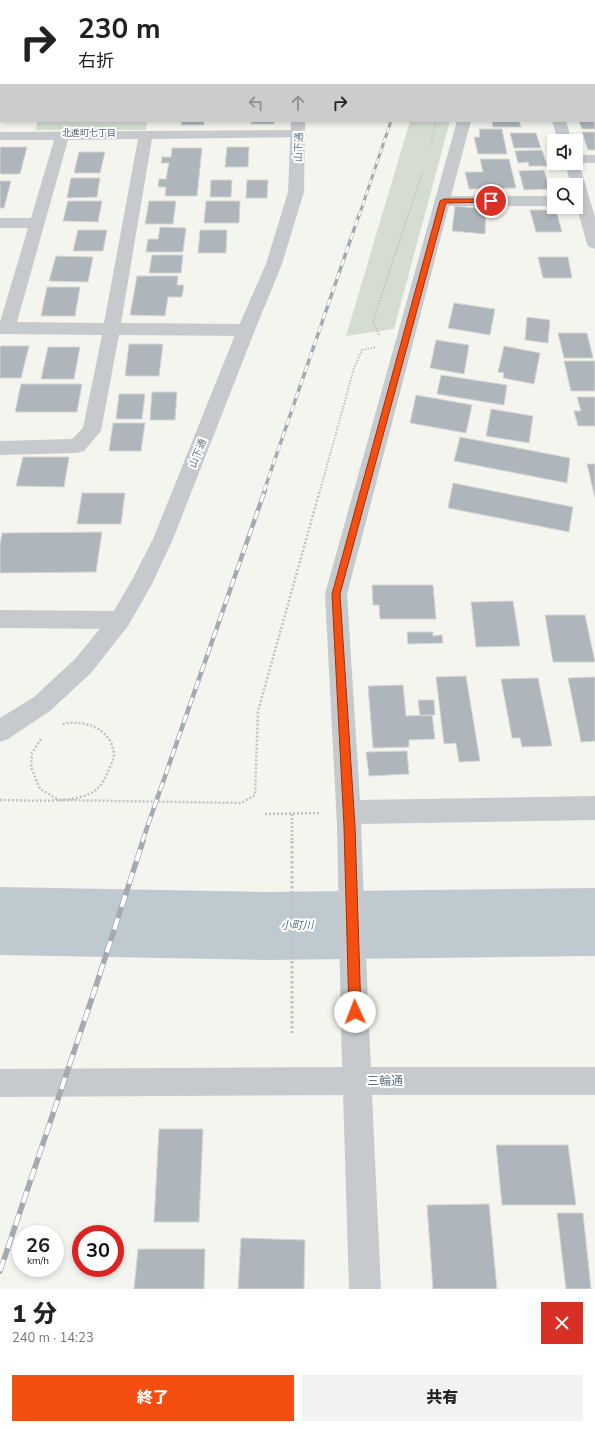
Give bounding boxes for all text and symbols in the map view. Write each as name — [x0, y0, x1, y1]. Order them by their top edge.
text: 230 m — [78, 10, 161, 48]
icon: right — [12, 16, 64, 68]
text: 右折 — [78, 49, 114, 73]
icon: left — [245, 92, 267, 114]
icon: ahead — [287, 92, 309, 114]
icon: right — [329, 92, 351, 114]
district label: 北進町七丁目 — [62, 127, 116, 139]
street label: 山下通 — [291, 132, 307, 162]
map controls — [547, 134, 583, 214]
button: sound — [547, 134, 583, 170]
button: search — [547, 178, 583, 214]
pin — [474, 184, 508, 218]
icon: arrive — [480, 190, 502, 212]
street label: 山下通 — [186, 437, 210, 470]
water label: 小町川 — [280, 918, 315, 933]
position arrow — [334, 991, 376, 1033]
street label: 三輪通 — [367, 1073, 403, 1089]
speed limit sign: 30 — [72, 1225, 124, 1277]
text: 26 — [26, 1232, 50, 1259]
text: km/h — [27, 1254, 49, 1268]
text: 1 分 — [12, 1298, 57, 1330]
button: close — [541, 1302, 583, 1344]
text: 240 m · 14:23 — [12, 1329, 94, 1347]
button: 終了 — [12, 1375, 294, 1421]
button: 共有 — [302, 1375, 583, 1421]

